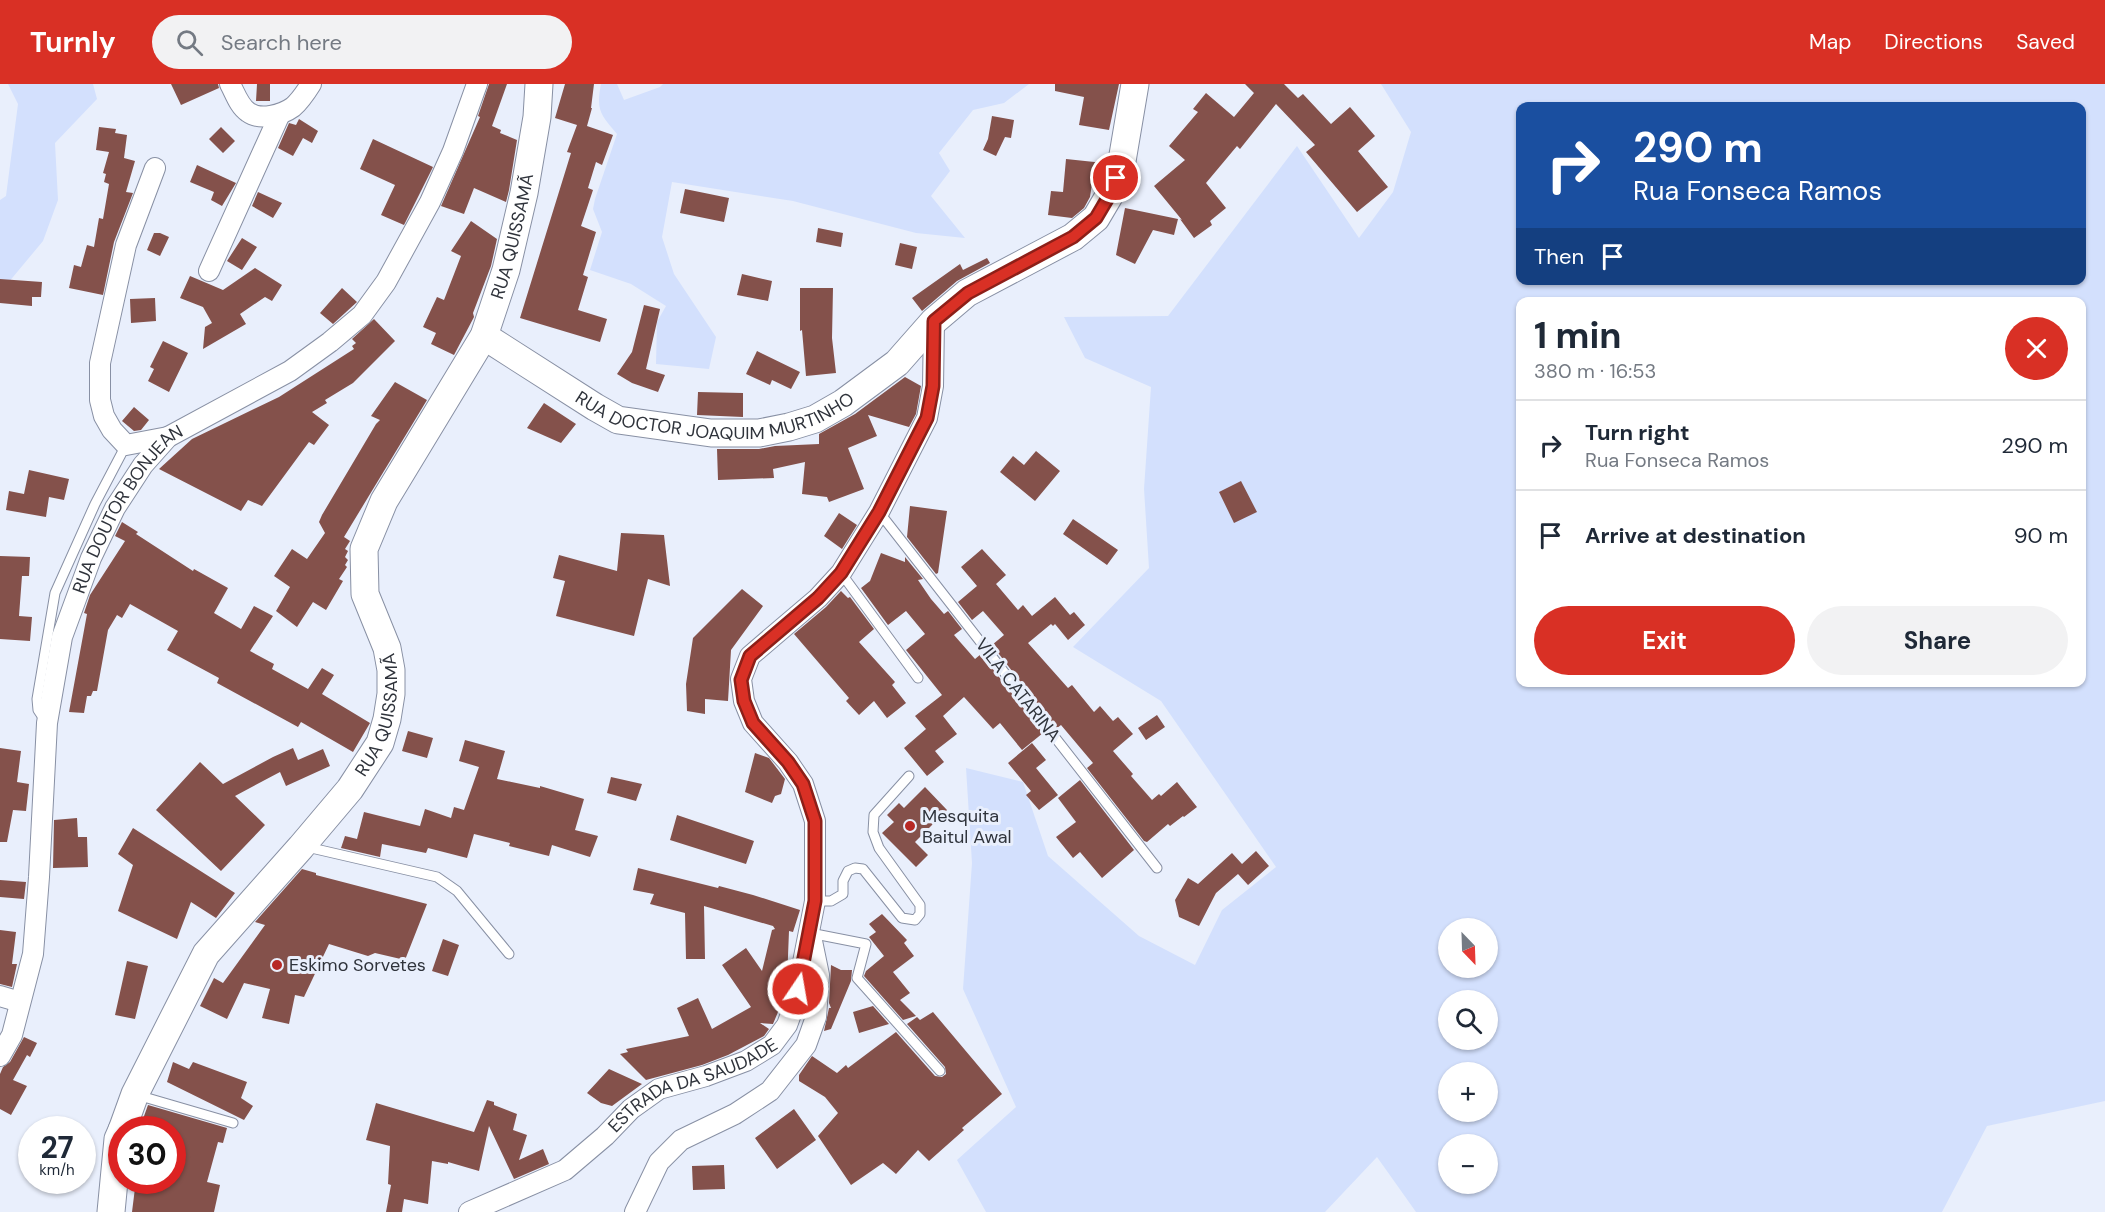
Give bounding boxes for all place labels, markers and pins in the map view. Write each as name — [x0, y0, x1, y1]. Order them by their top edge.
pin — [1090, 152, 1141, 203]
place label: Mesquita Baitul Awal — [922, 804, 1012, 849]
marker: Mesquita Baitul Awal — [903, 819, 917, 833]
place label: Eskimo Sorvetes — [289, 953, 426, 977]
marker: Eskimo Sorvetes — [270, 958, 284, 972]

